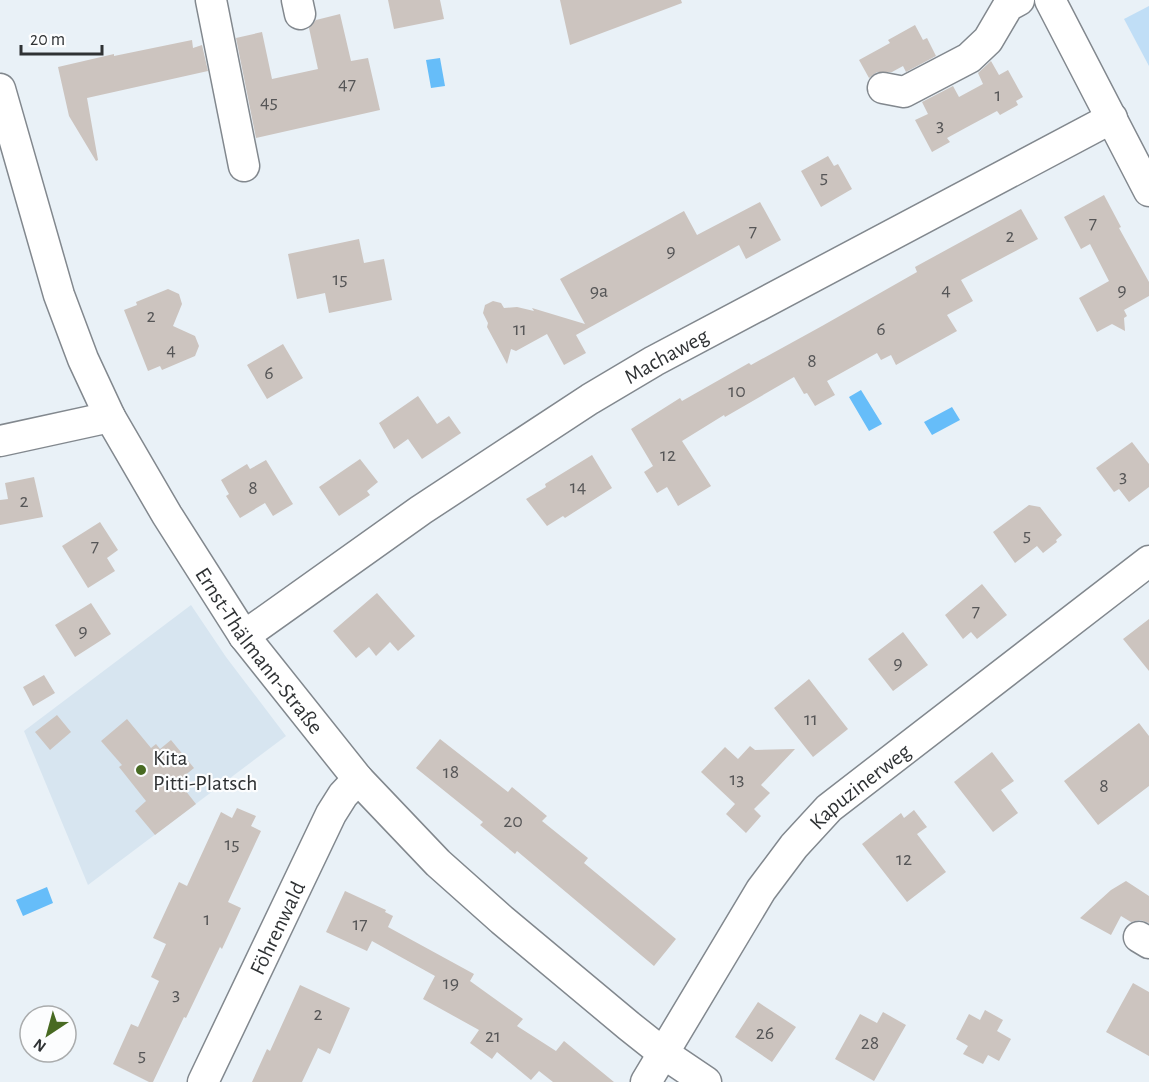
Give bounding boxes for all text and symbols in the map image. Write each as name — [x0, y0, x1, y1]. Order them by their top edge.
scale bar — [21, 18, 102, 56]
text: 20 m — [30, 31, 65, 49]
house number: 47 — [338, 74, 356, 94]
house number: 1 — [995, 85, 1001, 105]
house number: 45 — [260, 92, 278, 112]
house number: 3 — [936, 115, 944, 135]
house number: 5 — [820, 167, 828, 187]
house number: 7 — [1089, 213, 1097, 233]
house number: 7 — [749, 221, 757, 241]
house number: 2 — [1005, 226, 1015, 246]
house number: 9 — [666, 241, 676, 261]
house number: 15 — [332, 269, 348, 289]
house number: 4 — [941, 280, 951, 300]
house number: 9 — [1117, 280, 1127, 300]
house number: 9a — [590, 281, 608, 301]
house number: 2 — [146, 306, 156, 326]
house number: 11 — [513, 319, 527, 339]
house number: 6 — [876, 319, 886, 339]
street label: Machaweg — [620, 324, 712, 388]
house number: 4 — [166, 340, 176, 360]
house number: 8 — [807, 351, 817, 371]
house number: 6 — [264, 363, 274, 383]
house number: 10 — [728, 381, 746, 401]
house number: 12 — [660, 445, 676, 465]
house number: 3 — [1119, 466, 1127, 486]
house number: 14 — [570, 477, 586, 497]
house number: 8 — [248, 478, 258, 498]
house number: 2 — [19, 491, 29, 511]
house number: 5 — [1023, 525, 1031, 545]
house number: 7 — [91, 536, 99, 556]
street label: Ernst-Thälmann-Straße — [191, 564, 327, 738]
house number: 7 — [972, 601, 980, 621]
house number: 9 — [78, 621, 88, 641]
house number: 9 — [893, 653, 903, 673]
house number: 11 — [804, 709, 818, 729]
street label: Kapuzinerweg — [805, 739, 915, 834]
place label: Kita Pitti-Platsch — [153, 747, 257, 794]
house number: 18 — [443, 762, 459, 782]
marker: Kita Pitti-Platsch — [134, 763, 148, 777]
house number: 13 — [729, 769, 745, 789]
house number: 8 — [1099, 776, 1109, 796]
house number: 20 — [503, 811, 523, 831]
house number: 15 — [224, 834, 240, 854]
house number: 12 — [896, 849, 912, 869]
street label: Föhrenwald — [246, 878, 309, 978]
house number: 1 — [204, 909, 210, 929]
house number: 17 — [352, 914, 368, 934]
house number: 19 — [443, 973, 459, 993]
house number: 3 — [172, 984, 180, 1004]
north arrow — [18, 1004, 78, 1064]
house number: 2 — [313, 1004, 323, 1024]
house number: 26 — [756, 1023, 774, 1043]
house number: 21 — [485, 1026, 501, 1046]
house number: 28 — [861, 1033, 879, 1053]
text: N — [31, 1036, 49, 1055]
house number: 5 — [138, 1045, 146, 1065]

